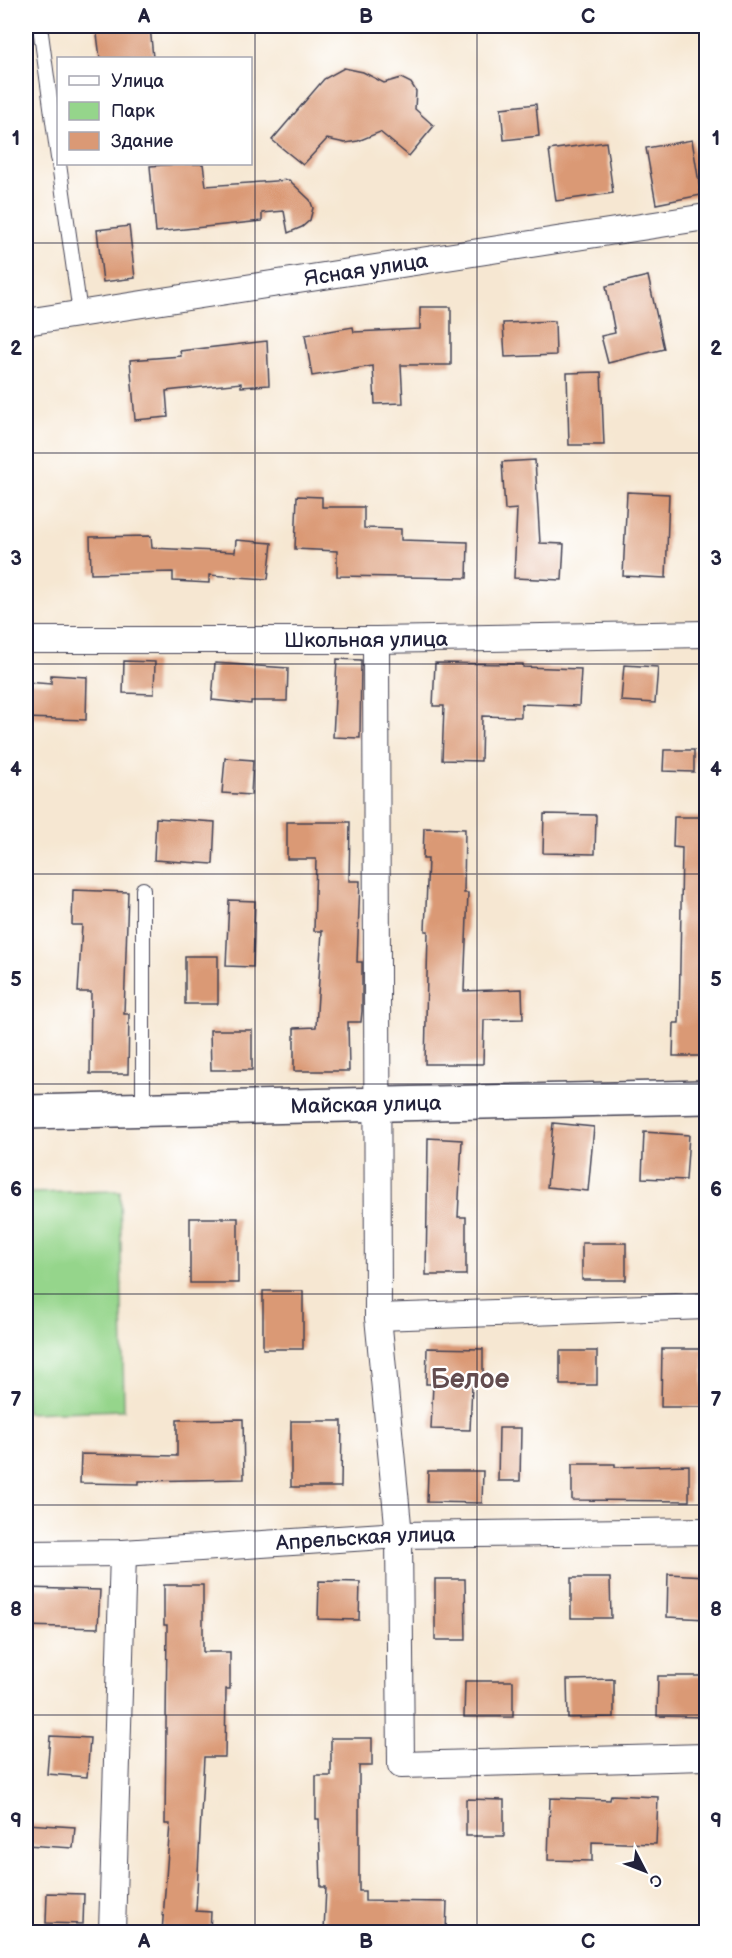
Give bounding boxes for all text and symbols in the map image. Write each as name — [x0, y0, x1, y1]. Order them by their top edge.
text: A — [137, 5, 151, 29]
text: B — [359, 5, 373, 29]
text: C — [581, 5, 595, 29]
legend — [57, 57, 252, 165]
text: Улица — [111, 71, 165, 92]
text: Парк — [111, 101, 155, 122]
text: 1 — [12, 127, 20, 151]
text: 1 — [712, 127, 720, 151]
text: Здание — [111, 131, 173, 152]
street label: Ясная улица — [302, 248, 430, 291]
text: 2 — [10, 337, 22, 361]
text: 2 — [710, 337, 722, 361]
text: 3 — [10, 547, 22, 571]
text: 3 — [710, 547, 722, 571]
street label: Школьная улица — [284, 626, 449, 653]
text: 4 — [10, 758, 22, 782]
text: 4 — [710, 758, 722, 782]
text: 5 — [10, 968, 22, 992]
text: 5 — [710, 968, 722, 992]
street label: Майская улица — [290, 1090, 442, 1119]
text: 6 — [10, 1178, 22, 1202]
text: 6 — [710, 1178, 722, 1202]
district label: Белое — [431, 1364, 509, 1396]
text: 7 — [10, 1388, 22, 1412]
text: 7 — [710, 1388, 722, 1412]
street label: Апрельская улица — [274, 1522, 456, 1556]
text: 8 — [10, 1598, 22, 1622]
text: 8 — [710, 1598, 722, 1622]
text: 9 — [10, 1809, 22, 1833]
text: 9 — [710, 1809, 722, 1833]
north arrow — [615, 1841, 675, 1901]
text: С — [644, 1870, 666, 1891]
text: A — [137, 1930, 151, 1954]
text: B — [359, 1930, 373, 1954]
text: C — [581, 1930, 595, 1954]

